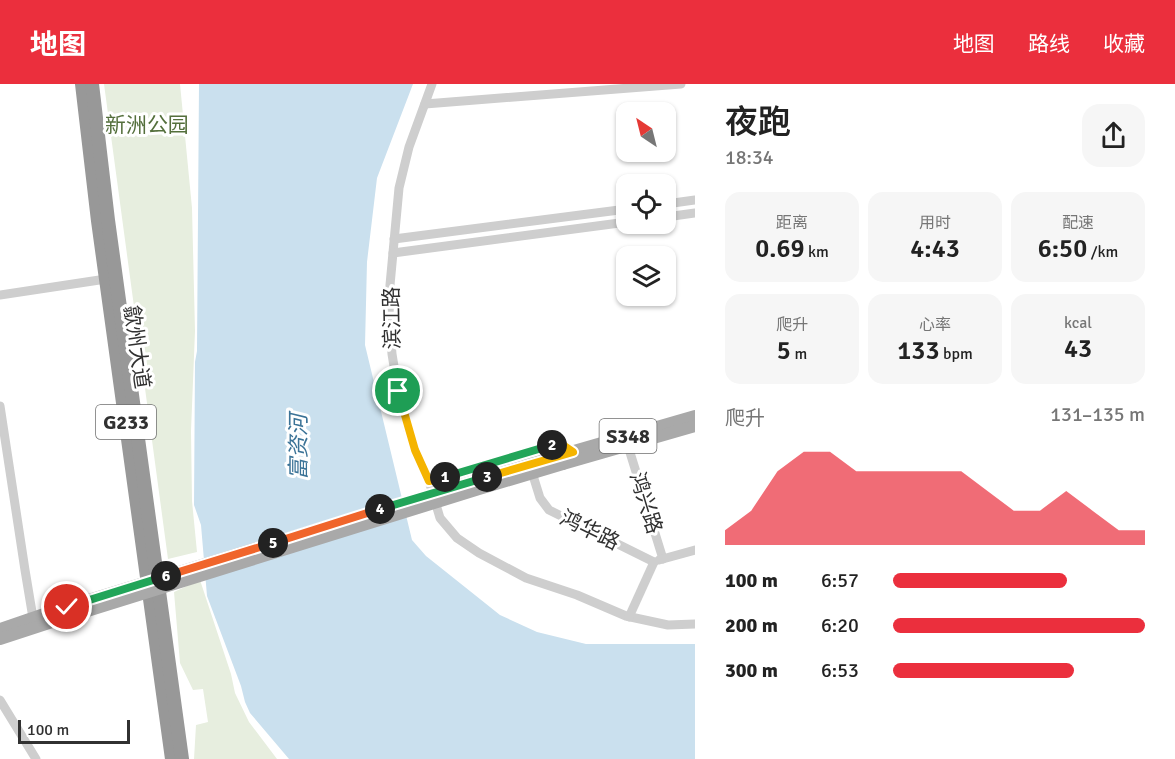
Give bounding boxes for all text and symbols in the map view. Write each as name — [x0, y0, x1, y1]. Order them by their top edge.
text: 地图 — [30, 28, 86, 62]
text: 地图 — [953, 31, 995, 57]
text: 路线 — [1028, 31, 1070, 57]
text: 收藏 — [1103, 31, 1145, 57]
north arrow — [616, 102, 676, 162]
map controls — [616, 102, 676, 306]
text: 夜跑 — [725, 102, 791, 143]
button: share — [1082, 104, 1145, 167]
park label: 新洲公园 — [105, 112, 189, 138]
text: 18:34 — [725, 145, 774, 170]
button: locate — [616, 174, 676, 234]
text: 距离 — [776, 213, 808, 233]
text: 用时 — [919, 213, 951, 233]
text: 配速 — [1062, 213, 1094, 233]
text: 0.69 — [755, 233, 804, 265]
text: 4:43 — [910, 233, 960, 265]
text: 6:50 — [1038, 233, 1087, 265]
text: km — [804, 242, 829, 262]
text: /km — [1087, 242, 1118, 262]
button: layers — [616, 246, 676, 306]
street label: 滨江路 — [378, 286, 406, 350]
street label: 歙州大道 — [118, 304, 156, 390]
text: kcal — [1064, 313, 1092, 333]
text: 爬升 — [776, 315, 808, 335]
text: 心率 — [919, 315, 951, 335]
text: 43 — [1064, 333, 1092, 365]
text: 5 — [777, 335, 791, 367]
text: 133 — [897, 335, 939, 367]
text: m — [791, 344, 807, 364]
text: bpm — [939, 344, 973, 364]
pin — [372, 365, 423, 416]
icon: arrive — [381, 374, 414, 407]
text: 131–135 m — [1050, 402, 1145, 427]
road number: G233 — [96, 405, 156, 439]
text: 爬升 — [725, 406, 765, 431]
water label: 富资河 — [285, 410, 312, 480]
road number: S348 — [600, 419, 656, 453]
pin: 2 — [537, 430, 567, 460]
text: 2 — [548, 435, 556, 455]
pin: 1 — [430, 462, 460, 492]
pin: 3 — [472, 462, 502, 492]
text: 1 — [441, 467, 449, 487]
text: 3 — [483, 467, 491, 487]
street label: 鸿兴路 — [624, 469, 668, 537]
pin: 4 — [365, 494, 395, 524]
text: 4 — [376, 499, 384, 519]
street label: 鸿华路 — [556, 505, 624, 555]
pin: 5 — [258, 528, 288, 558]
text: 5 — [269, 533, 277, 553]
pin: 6 — [151, 561, 181, 591]
text: 6 — [162, 566, 170, 586]
text: 100 m — [725, 568, 778, 593]
text: 6:57 — [821, 568, 859, 593]
pin — [41, 581, 92, 632]
icon: check — [50, 590, 83, 623]
text: 200 m — [725, 613, 778, 638]
text: 6:20 — [821, 613, 859, 638]
text: 300 m — [725, 658, 778, 683]
text: 6:53 — [821, 658, 859, 683]
scale bar — [18, 717, 130, 744]
text: 100 m — [27, 720, 69, 740]

